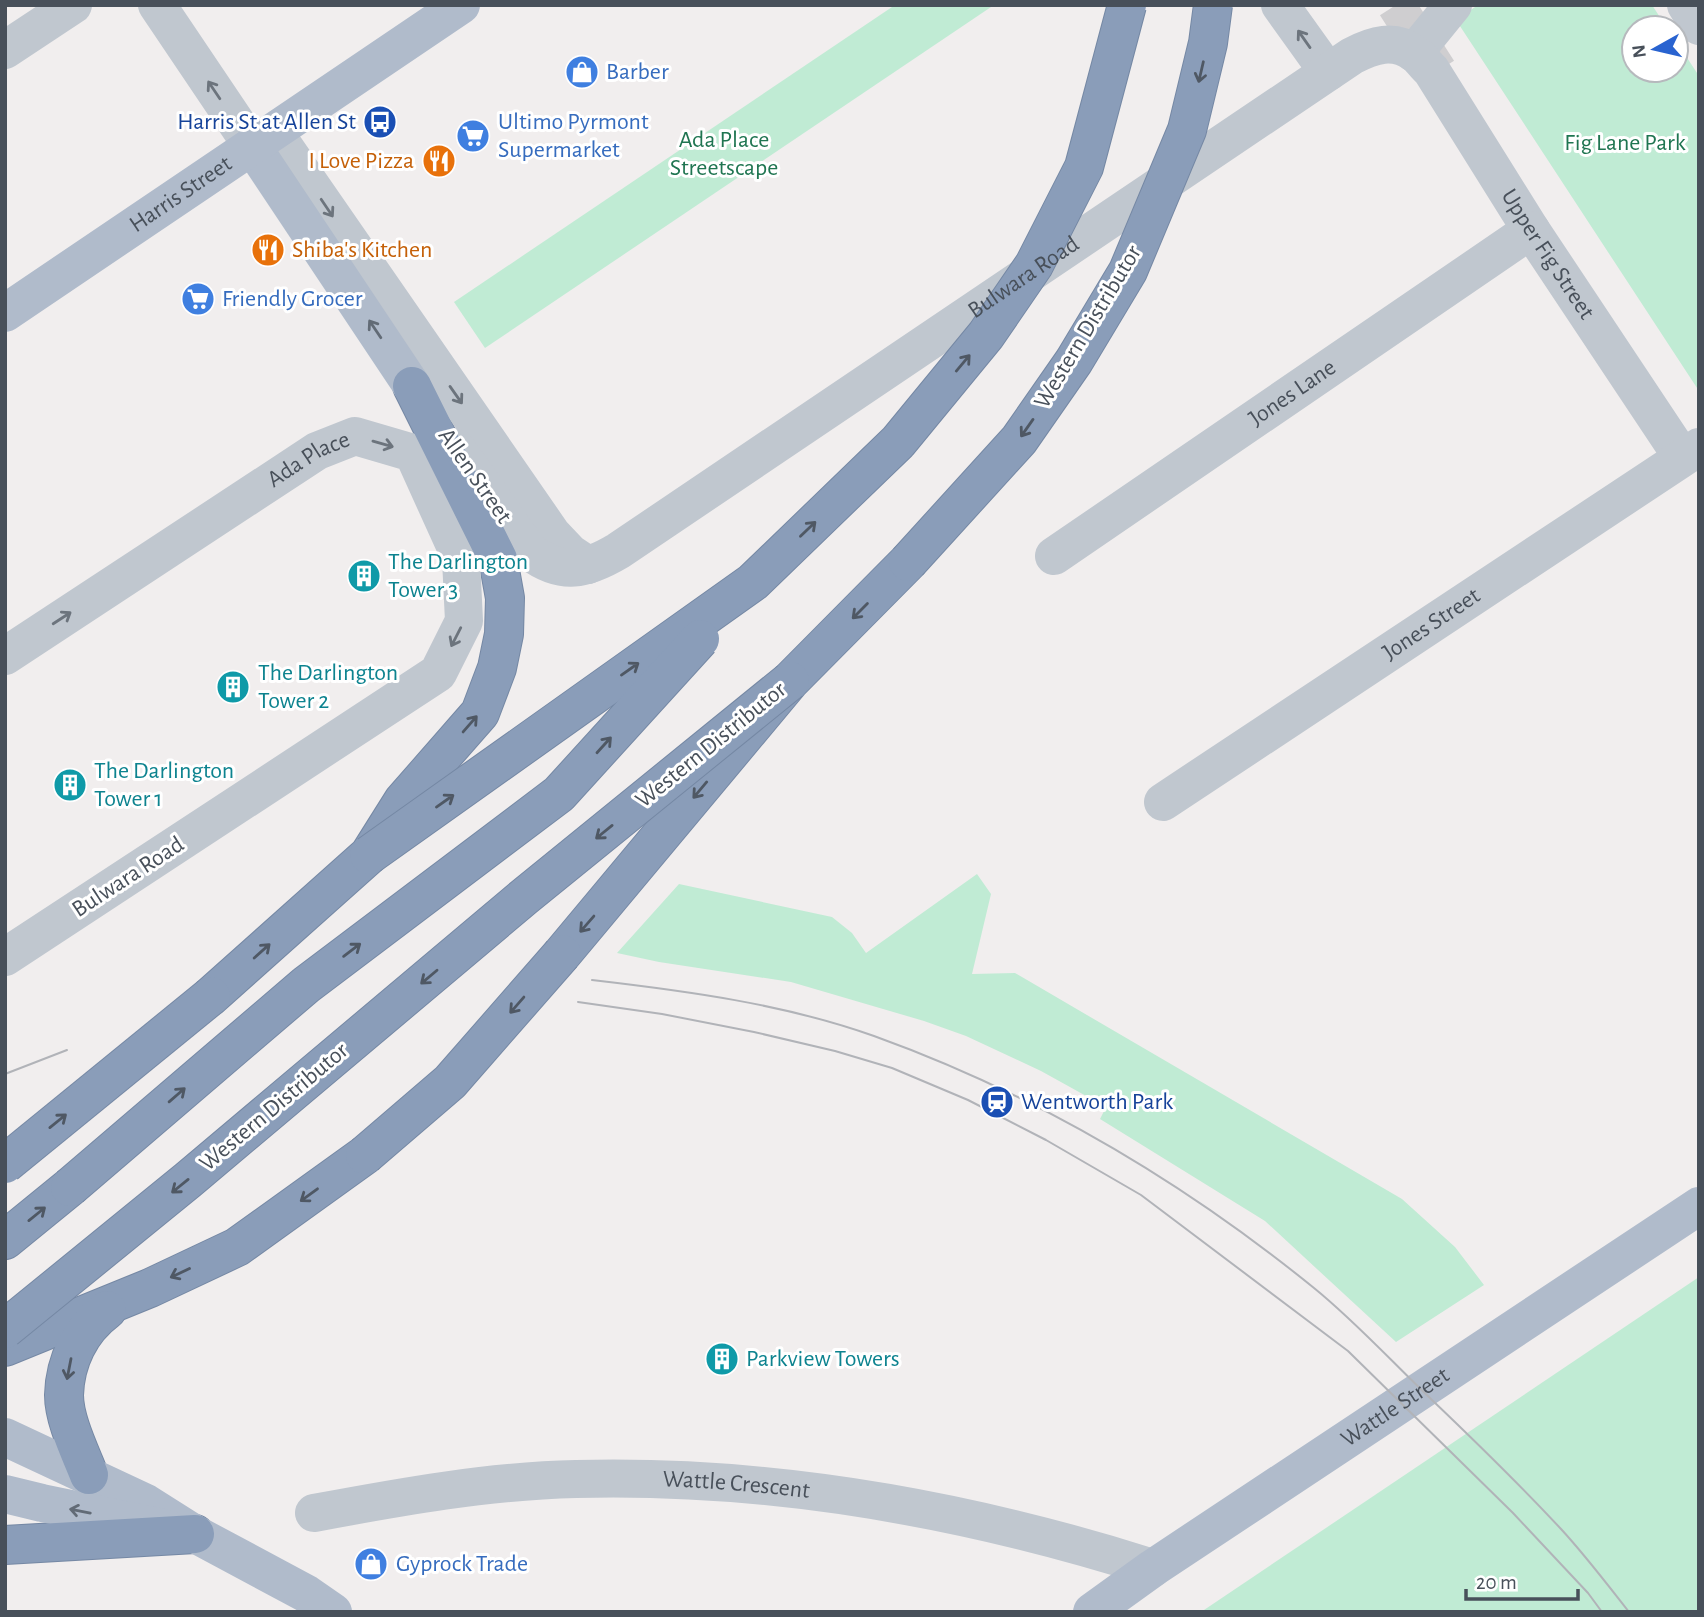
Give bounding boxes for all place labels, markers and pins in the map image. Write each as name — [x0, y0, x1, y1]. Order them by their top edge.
shop icon: Barber — [563, 53, 601, 91]
place label: Barber — [606, 60, 669, 84]
bus stop icon: Harris St at Allen St — [361, 103, 399, 141]
place label: Harris St at Allen St — [177, 110, 356, 134]
place label: Ultimo Pyrmont Supermarket — [498, 110, 649, 162]
supermarket icon: Ultimo Pyrmont Supermarket — [454, 117, 492, 155]
restaurant icon: I Love Pizza — [420, 142, 458, 180]
place label: I Love Pizza — [309, 149, 414, 173]
restaurant icon: Shiba's Kitchen — [249, 231, 287, 269]
place label: Shiba's Kitchen — [292, 238, 432, 262]
supermarket icon: Friendly Grocer — [179, 280, 217, 318]
place label: Friendly Grocer — [222, 287, 363, 311]
place label: The Darlington Tower 3 — [388, 550, 528, 602]
building icon: The Darlington Tower 3 — [345, 557, 383, 595]
place label: The Darlington Tower 2 — [258, 661, 398, 713]
building icon: The Darlington Tower 2 — [214, 668, 252, 706]
place label: The Darlington Tower 1 — [94, 759, 234, 811]
building icon: The Darlington Tower 1 — [51, 766, 89, 804]
station icon: Wentworth Park — [978, 1083, 1016, 1121]
place label: Wentworth Park — [1021, 1090, 1173, 1114]
building icon: Parkview Towers — [703, 1340, 741, 1378]
place label: Parkview Towers — [746, 1347, 900, 1371]
shop icon: Gyprock Trade — [352, 1545, 390, 1583]
place label: Gyprock Trade — [396, 1552, 528, 1576]

